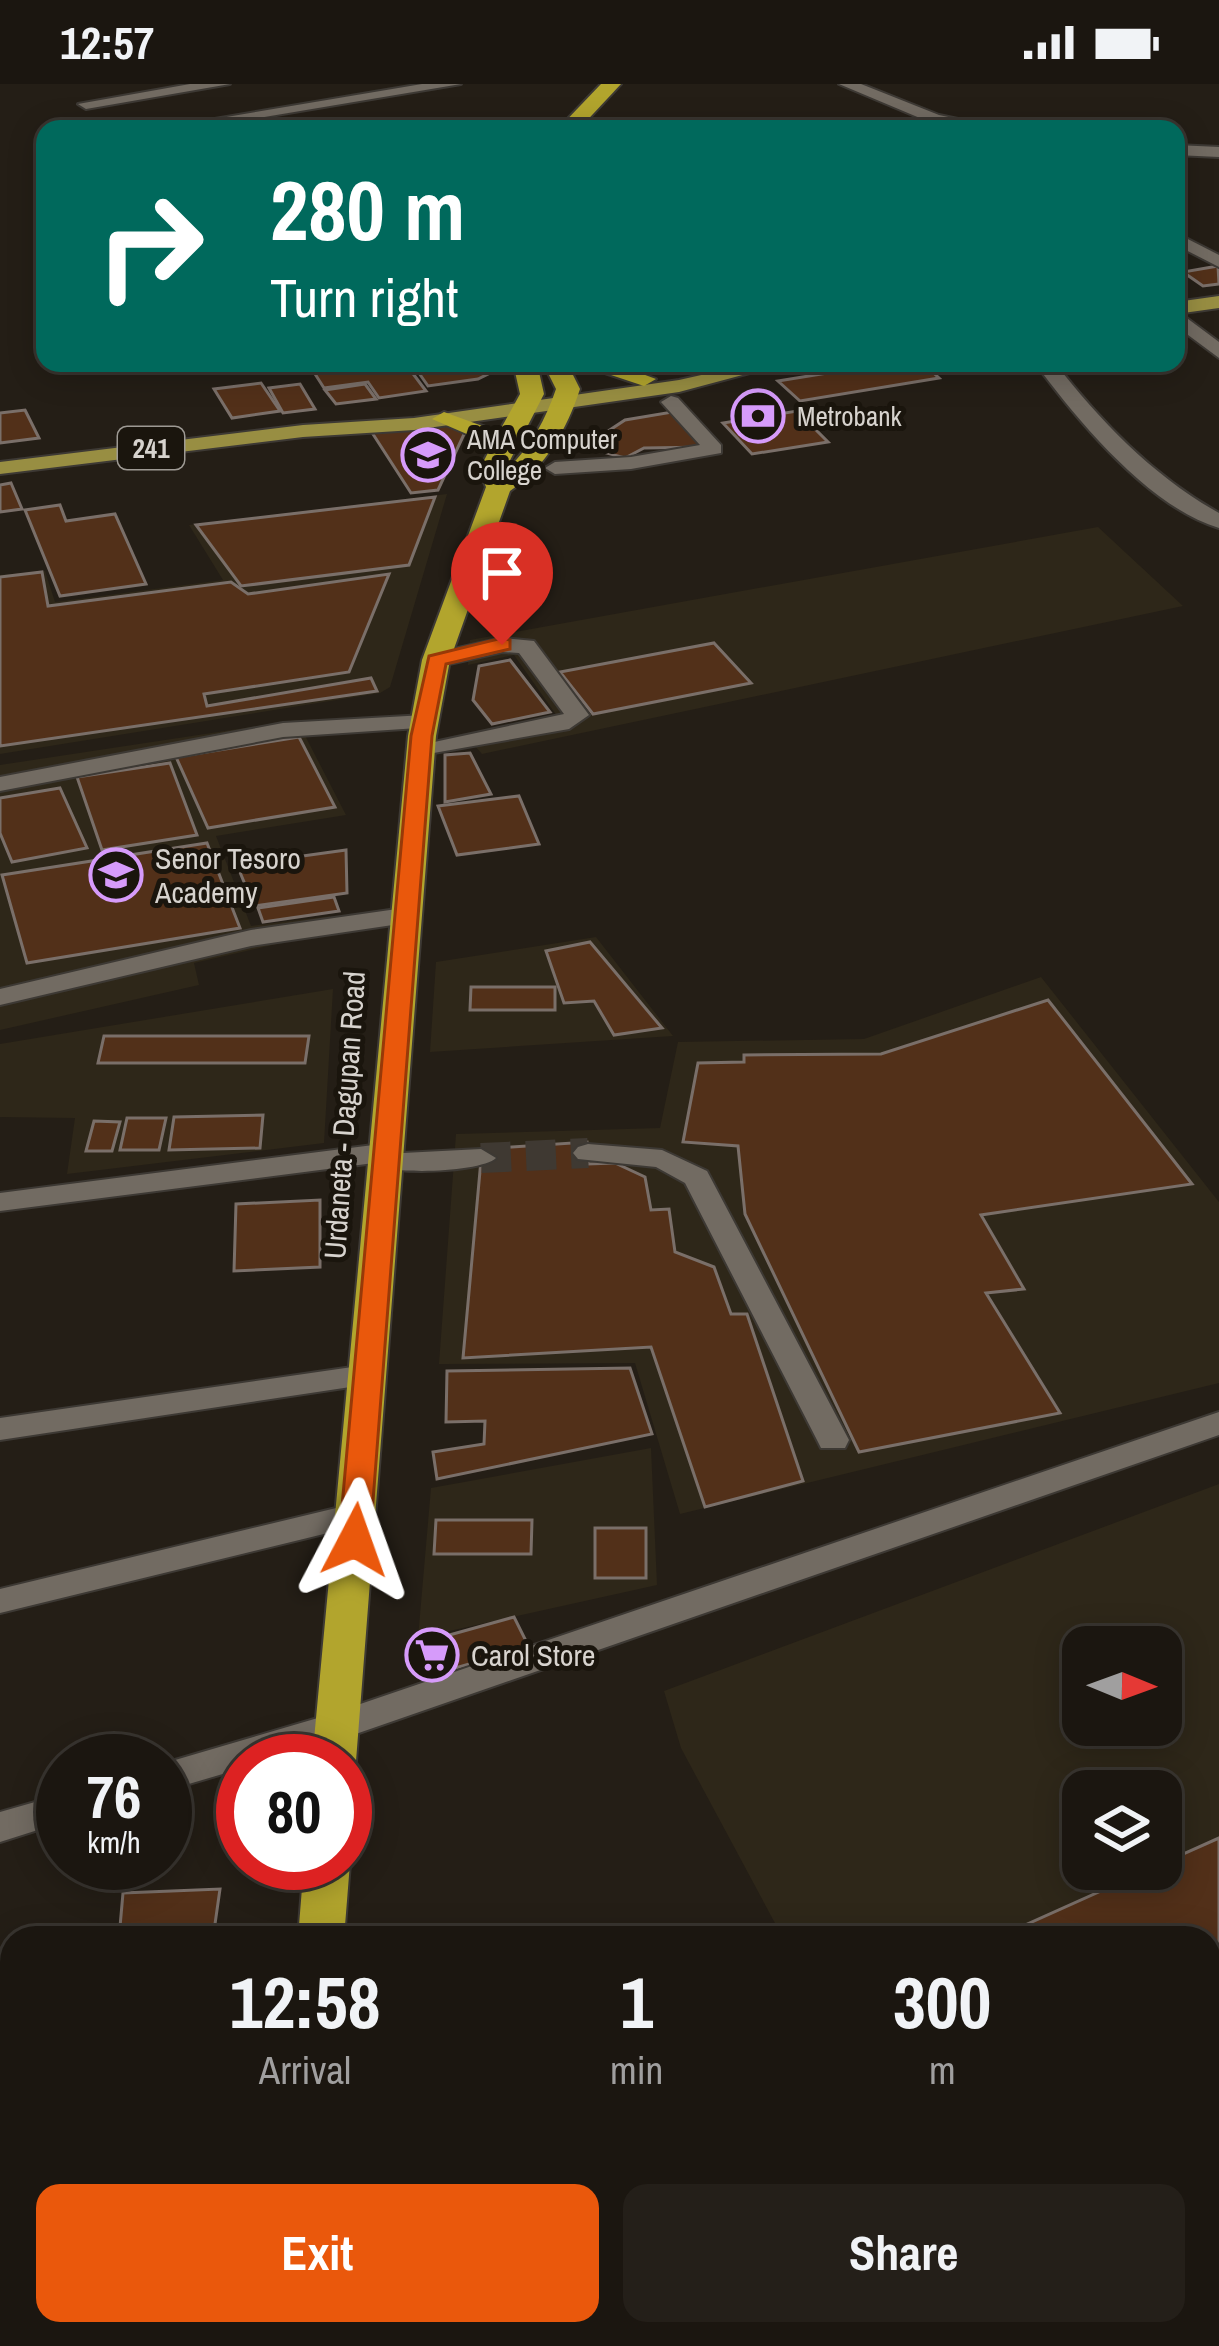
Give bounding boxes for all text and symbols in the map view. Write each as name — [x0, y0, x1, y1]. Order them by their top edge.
text: 12:57 — [60, 12, 154, 73]
text: 280 m — [270, 153, 465, 266]
icon: right — [72, 168, 228, 324]
text: Turn right — [270, 261, 458, 334]
bank icon: Metrobank — [730, 388, 786, 444]
place label: Metrobank — [797, 398, 903, 434]
place label: AMA Computer College — [466, 421, 618, 488]
road number: 241 — [118, 427, 184, 469]
school or university icon: AMA Computer College — [400, 427, 456, 483]
pin — [451, 522, 553, 645]
icon: arrive — [469, 540, 535, 606]
place label: Senor Tesoro Academy — [154, 838, 301, 912]
school or university icon: Senor Tesoro Academy — [88, 847, 144, 903]
street label: Urdaneta - Dagupan Road — [314, 970, 374, 1260]
position arrow — [292, 1477, 418, 1603]
north arrow — [1062, 1626, 1182, 1746]
map controls — [1062, 1626, 1182, 1890]
supermarket icon: Carol Store — [404, 1627, 460, 1683]
place label: Carol Store — [471, 1635, 595, 1675]
speed limit sign: 80 — [216, 1734, 372, 1890]
text: 76 — [87, 1756, 141, 1837]
button: layers — [1062, 1770, 1182, 1890]
text: km/h — [87, 1822, 141, 1862]
text: 12:58 — [230, 1953, 381, 2050]
text: 1 — [620, 1953, 653, 2050]
text: 300 — [893, 1953, 991, 2050]
text: Arrival — [259, 2044, 351, 2096]
text: min — [610, 2044, 663, 2096]
text: m — [929, 2044, 956, 2096]
button: Exit — [36, 2184, 599, 2322]
button: Share — [623, 2184, 1185, 2322]

